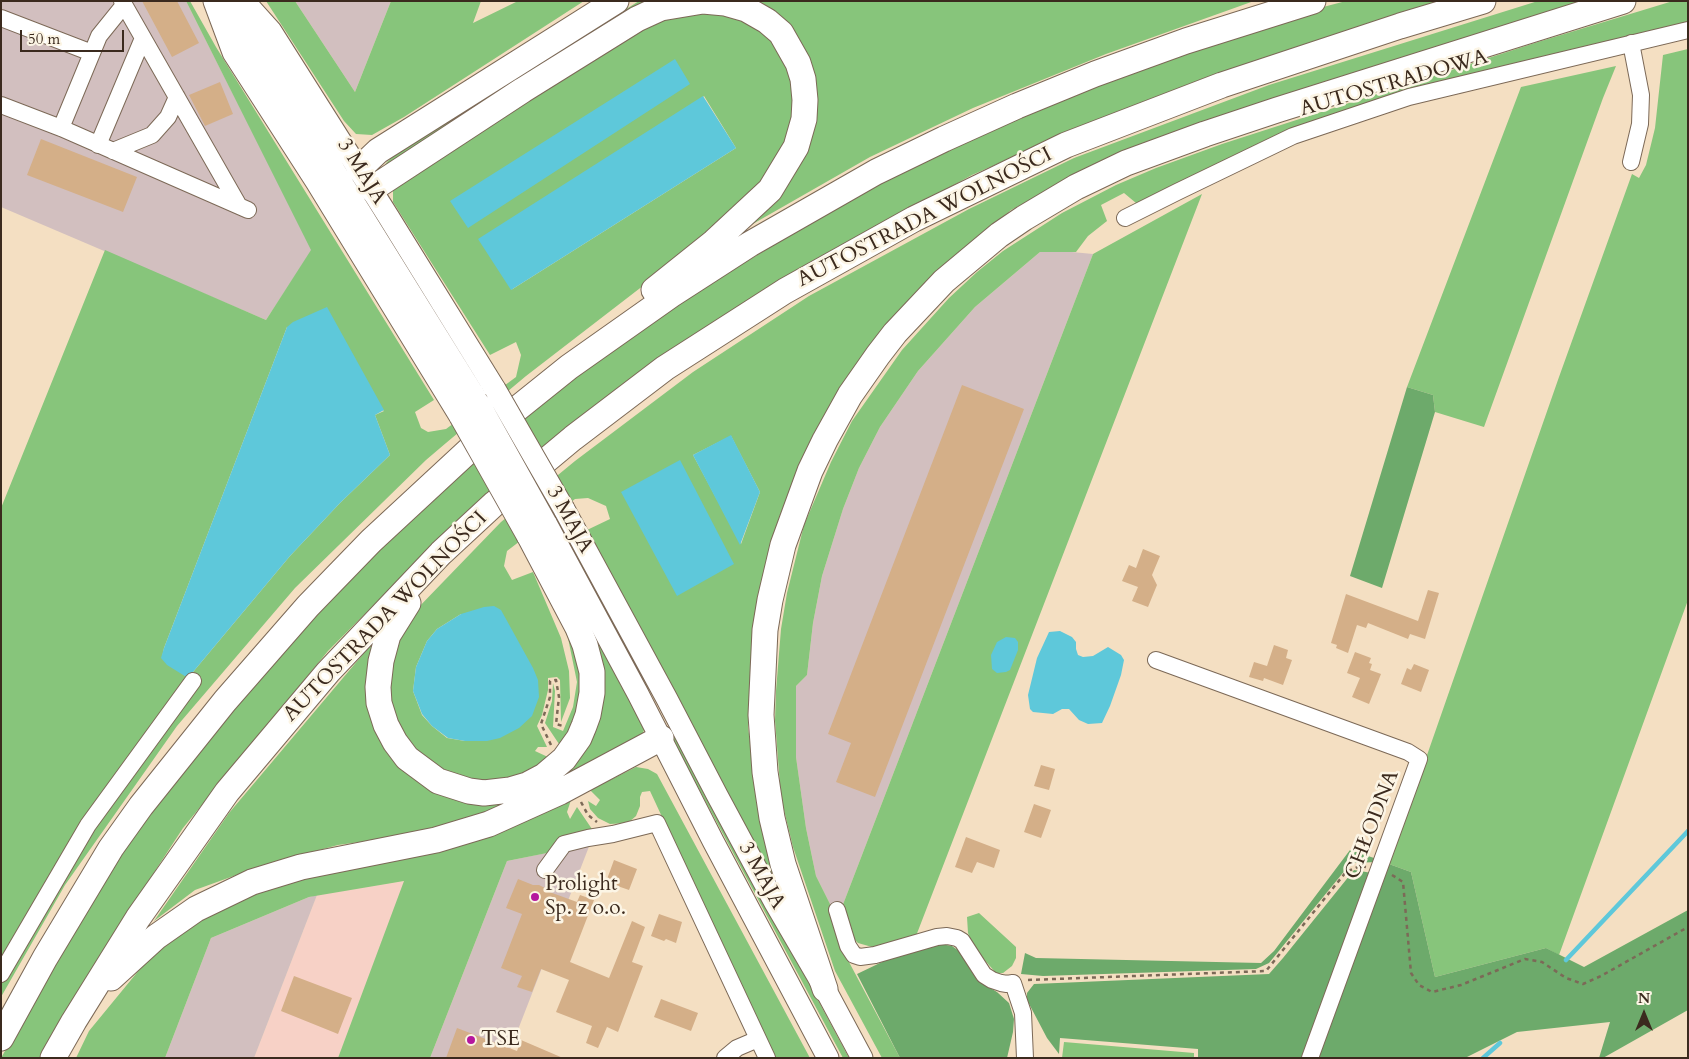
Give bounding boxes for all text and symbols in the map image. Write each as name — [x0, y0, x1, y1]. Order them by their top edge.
scale bar — [22, 20, 126, 52]
text: 50 m — [28, 29, 60, 49]
street label: AUTOSTRADOWA — [1297, 45, 1491, 123]
street label: 3 MAJA — [331, 134, 391, 210]
street label: AUTOSTRADA WOLNOŚCI — [793, 143, 1057, 293]
street label: 3 MAJA — [540, 482, 598, 558]
street label: AUTOSTRADA WOLNOŚCI — [279, 507, 493, 727]
street label: CHŁODNA — [1341, 767, 1405, 883]
street label: 3 MAJA — [732, 838, 790, 914]
place label: Prolight Sp. z o.o. — [545, 872, 626, 922]
marker: Prolight Sp. z o.o. — [529, 891, 541, 903]
north arrow — [1619, 989, 1669, 1039]
text: N — [1638, 989, 1650, 1008]
place label: TSE — [481, 1027, 520, 1053]
marker: TSE — [465, 1034, 477, 1046]

